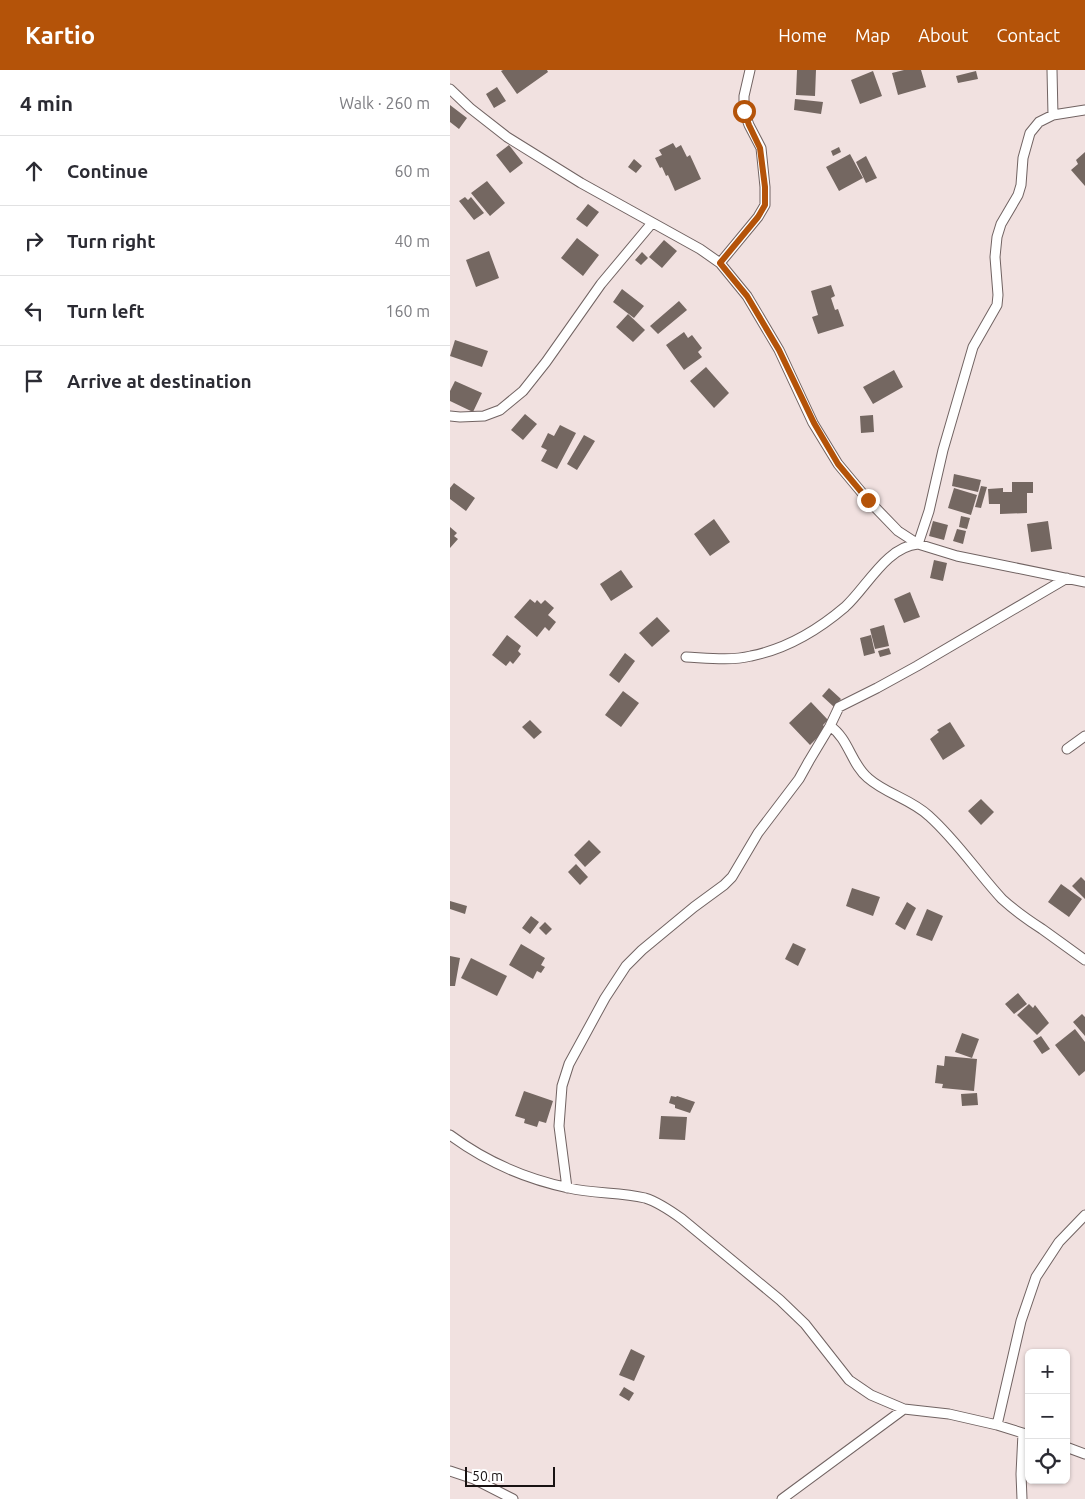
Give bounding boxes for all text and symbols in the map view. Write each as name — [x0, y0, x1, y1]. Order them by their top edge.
text: Kartio — [25, 22, 95, 49]
text: Home — [778, 25, 827, 45]
text: Map — [855, 25, 890, 45]
text: About — [918, 25, 968, 45]
text: Contact — [996, 25, 1060, 45]
text: 4 min — [20, 91, 73, 115]
text: Walk · 260 m — [339, 94, 430, 112]
route start — [733, 100, 756, 123]
icon: ahead — [20, 157, 48, 185]
text: Continue — [67, 160, 148, 182]
text: 60 m — [394, 162, 430, 180]
icon: right — [20, 227, 48, 255]
text: Turn right — [67, 230, 155, 252]
text: 40 m — [394, 232, 430, 250]
icon: left — [20, 297, 48, 325]
text: Turn left — [67, 300, 145, 322]
text: 160 m — [385, 302, 430, 320]
icon: arrive — [20, 367, 48, 395]
text: Arrive at destination — [67, 370, 252, 392]
route end — [857, 489, 880, 512]
map controls — [1025, 1349, 1070, 1484]
button: + — [1025, 1349, 1070, 1394]
button: − — [1025, 1394, 1070, 1439]
button: locate — [1025, 1439, 1070, 1484]
scale bar — [465, 1464, 555, 1487]
text: 50 m — [472, 1468, 503, 1484]

